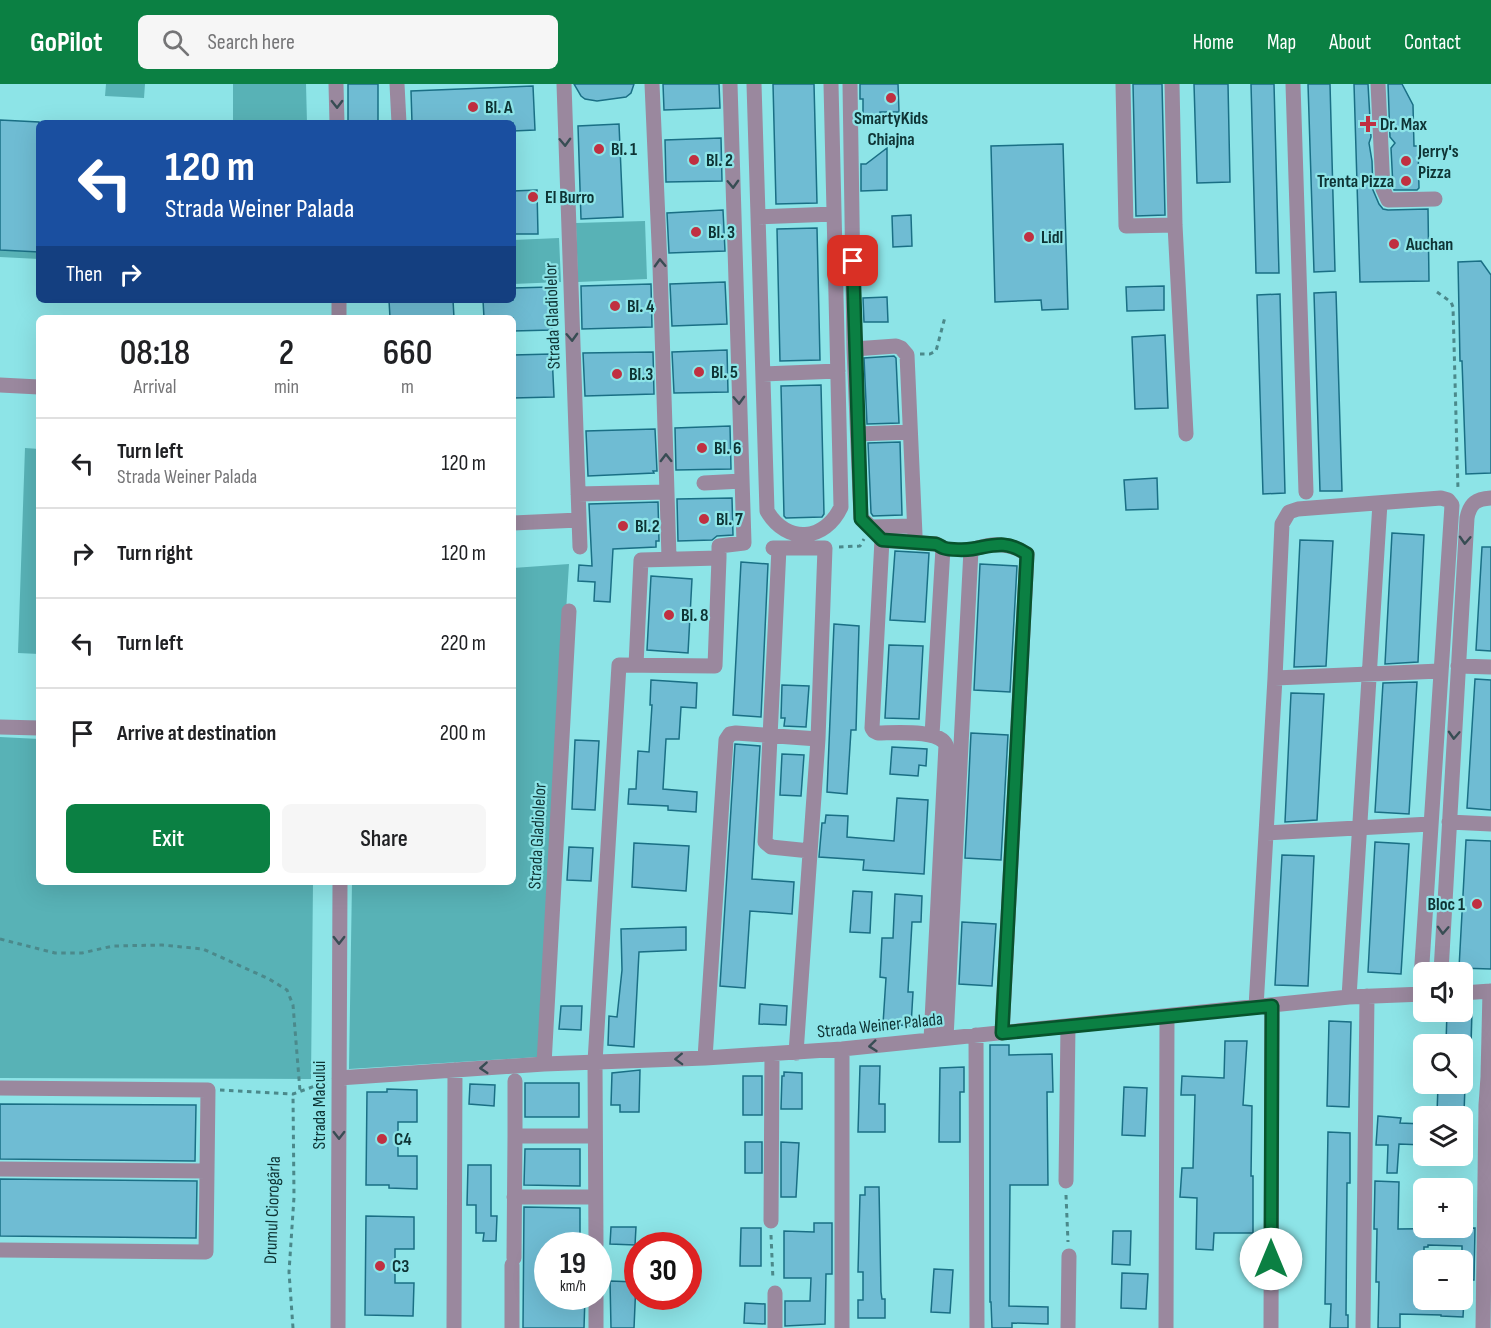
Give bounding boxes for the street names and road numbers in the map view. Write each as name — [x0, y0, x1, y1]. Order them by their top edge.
street label: Strada Gladiolelor — [540, 262, 565, 370]
street label: Strada Gladiolelor — [524, 782, 551, 890]
street label: Strada Weiner Palada — [816, 1008, 944, 1043]
street label: Strada Macului — [309, 1061, 330, 1149]
street label: Drumul Ciorogârla — [260, 1156, 285, 1264]

